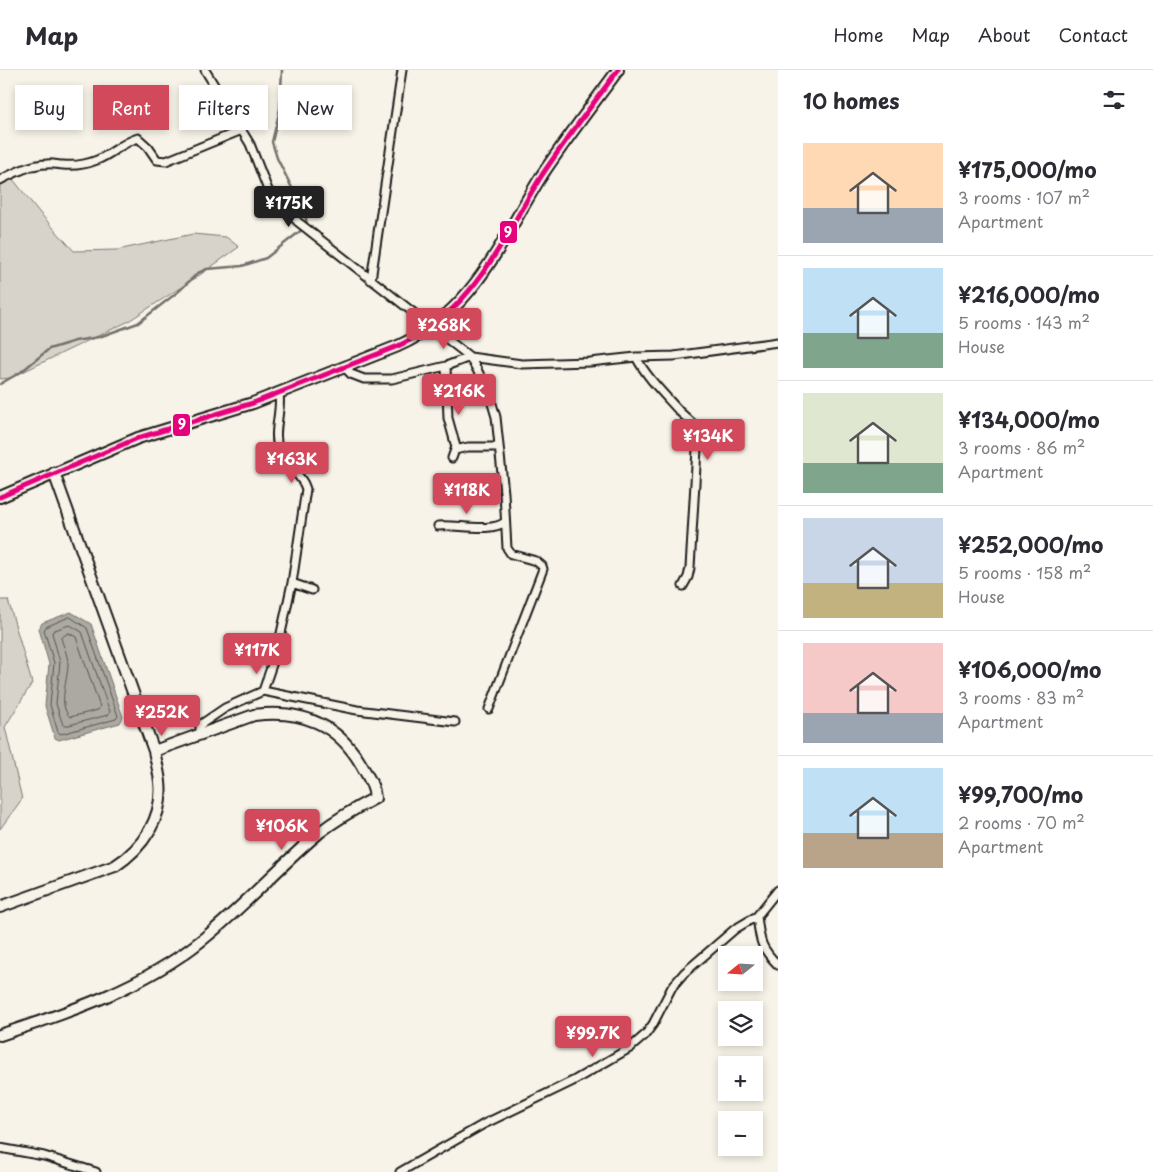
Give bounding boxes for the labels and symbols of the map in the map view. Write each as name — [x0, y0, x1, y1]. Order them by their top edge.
pin: ¥175K — [254, 186, 324, 228]
line badge: 9 — [499, 220, 518, 244]
text: 9 — [504, 221, 512, 242]
pin: ¥268K — [409, 308, 479, 350]
pin: ¥216K — [424, 374, 494, 416]
line badge: 9 — [172, 413, 191, 437]
text: 9 — [178, 413, 186, 434]
pin: ¥134K — [673, 418, 743, 461]
pin: ¥163K — [257, 442, 327, 484]
pin: ¥118K — [432, 472, 502, 515]
pin: ¥117K — [222, 632, 292, 675]
pin: ¥252K — [127, 694, 197, 737]
pin: ¥106K — [247, 808, 317, 851]
north arrow — [718, 946, 762, 991]
pin: ¥99.7K — [552, 1016, 634, 1058]

